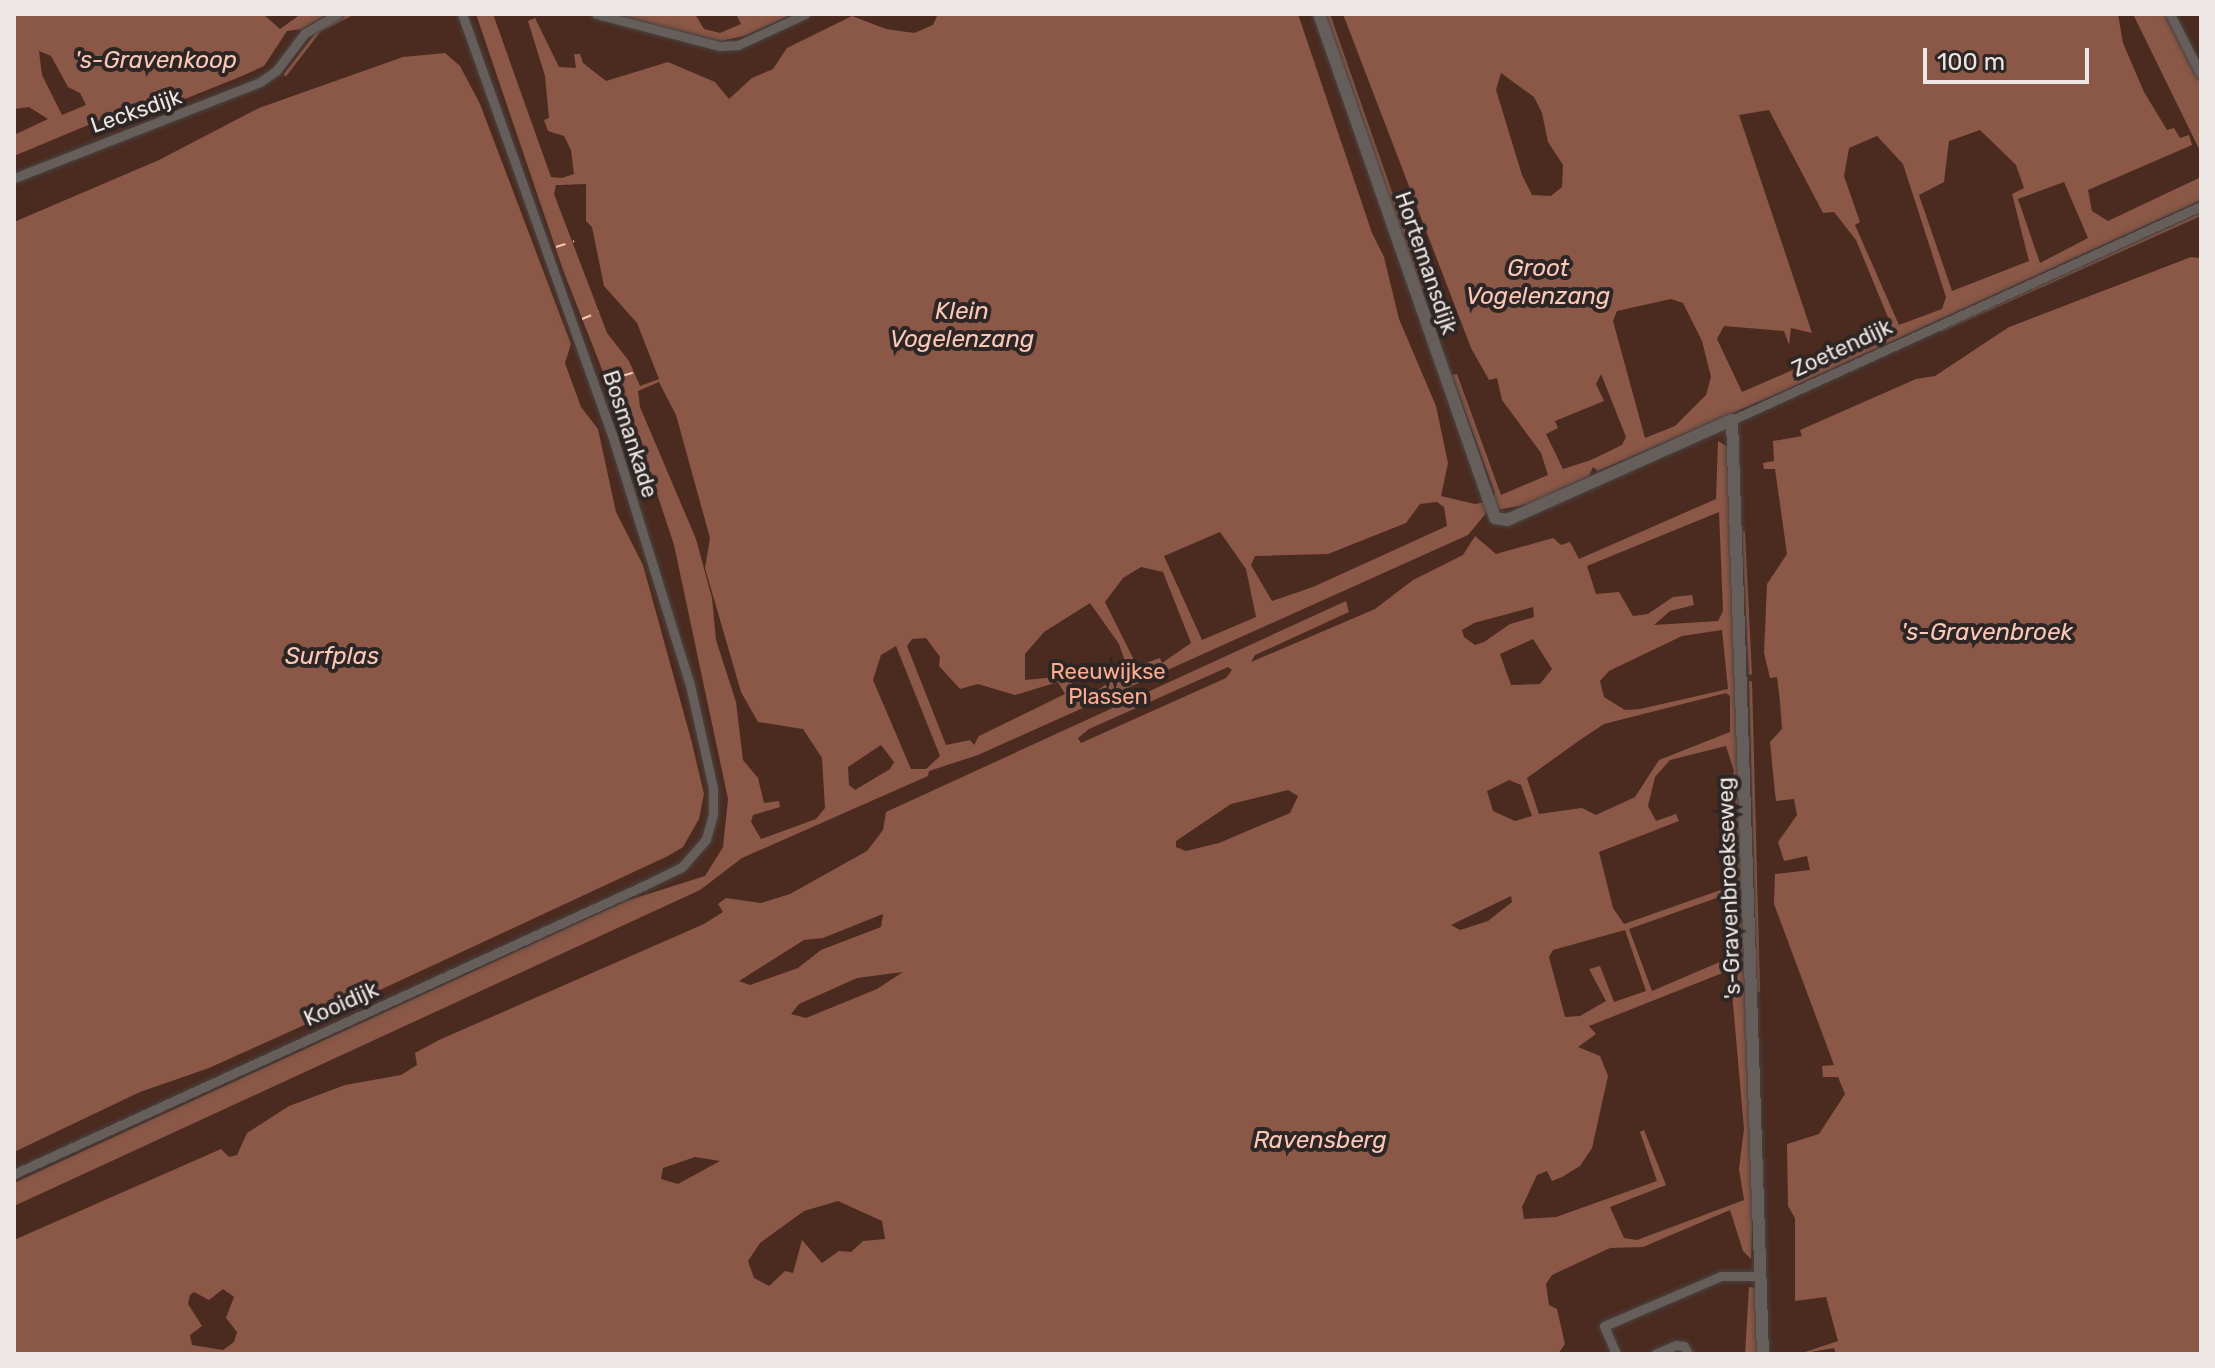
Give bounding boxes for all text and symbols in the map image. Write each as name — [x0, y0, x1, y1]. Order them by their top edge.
scale bar — [1927, 32, 2093, 82]
water label: 's-Gravenkoop — [75, 47, 237, 75]
text: 100 m — [1937, 48, 2005, 76]
street label: Lecksdijk — [87, 83, 185, 139]
street label: Hortemansdijk — [1389, 188, 1463, 338]
water label: Groot Vogelenzang — [1466, 255, 1610, 311]
water label: Klein Vogelenzang — [890, 298, 1034, 354]
street label: Zoetendijk — [1788, 313, 1896, 383]
street label: Bosmankade — [597, 367, 663, 501]
water label: 's-Gravenbroek — [1901, 619, 2073, 647]
water label: Surfplas — [285, 643, 379, 671]
park label: Reeuwijkse Plassen — [1050, 658, 1166, 710]
street label: 's-Gravenbroekseweg — [1712, 777, 1746, 999]
street label: Kooidijk — [300, 976, 382, 1032]
water label: Ravensberg — [1253, 1127, 1387, 1155]

